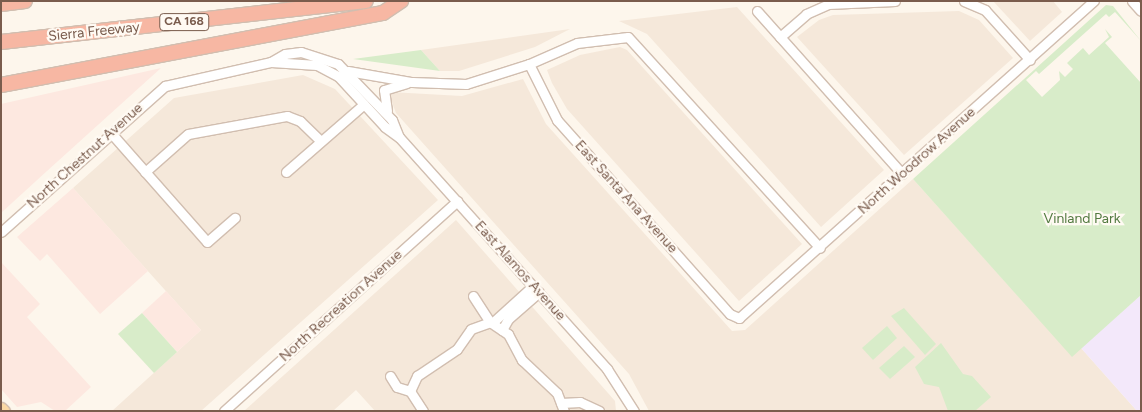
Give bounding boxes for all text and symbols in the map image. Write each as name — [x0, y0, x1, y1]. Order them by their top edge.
road number: CA 168 — [159, 13, 209, 32]
street label: Sierra Freeway — [47, 19, 141, 45]
street label: North Chestnut Avenue — [24, 100, 146, 212]
street label: North Woodrow Avenue — [855, 104, 979, 218]
street label: East Santa Ana Avenue — [571, 137, 681, 257]
park label: Vinland Park — [1043, 211, 1121, 227]
street label: East Alamos Avenue — [471, 218, 569, 324]
street label: North Recreation Avenue — [276, 247, 406, 365]

